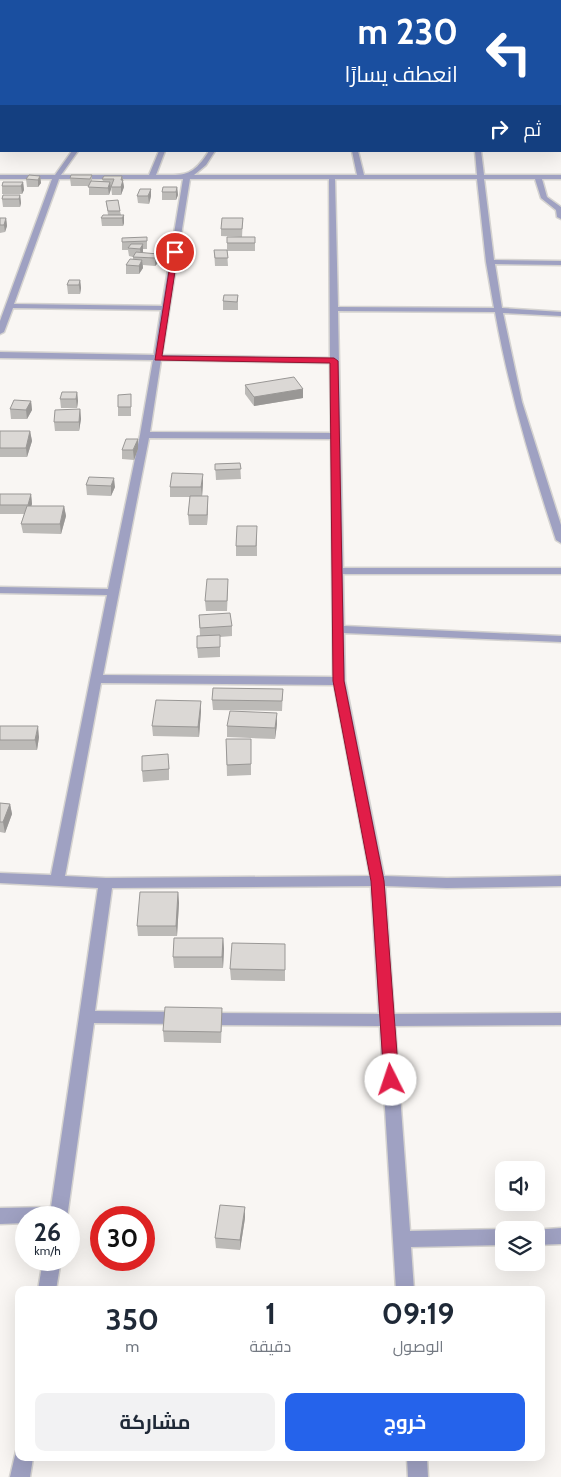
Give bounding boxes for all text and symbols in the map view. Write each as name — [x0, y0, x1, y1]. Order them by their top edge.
text: 230 m — [358, 10, 458, 53]
icon: left — [476, 20, 541, 85]
text: انعطف يسارًا — [345, 61, 458, 88]
icon: right — [485, 115, 513, 143]
text: ثم — [523, 118, 541, 141]
pin — [154, 231, 196, 273]
icon: arrive — [161, 238, 189, 266]
position arrow — [364, 1053, 416, 1105]
map controls — [495, 1161, 545, 1271]
button: sound — [495, 1161, 545, 1211]
speed limit sign: 30 — [90, 1206, 155, 1271]
text: 26 — [34, 1217, 61, 1247]
button: layers — [495, 1221, 545, 1271]
text: km/h — [34, 1243, 61, 1258]
text: 1 — [265, 1295, 276, 1332]
text: 09:19 — [382, 1295, 454, 1332]
text: 350 — [106, 1301, 159, 1338]
text: m — [125, 1337, 139, 1356]
text: دقيقة — [250, 1337, 291, 1356]
text: الوصول — [393, 1337, 444, 1356]
button: مشاركة — [35, 1393, 275, 1451]
button: خروج — [285, 1393, 525, 1451]

